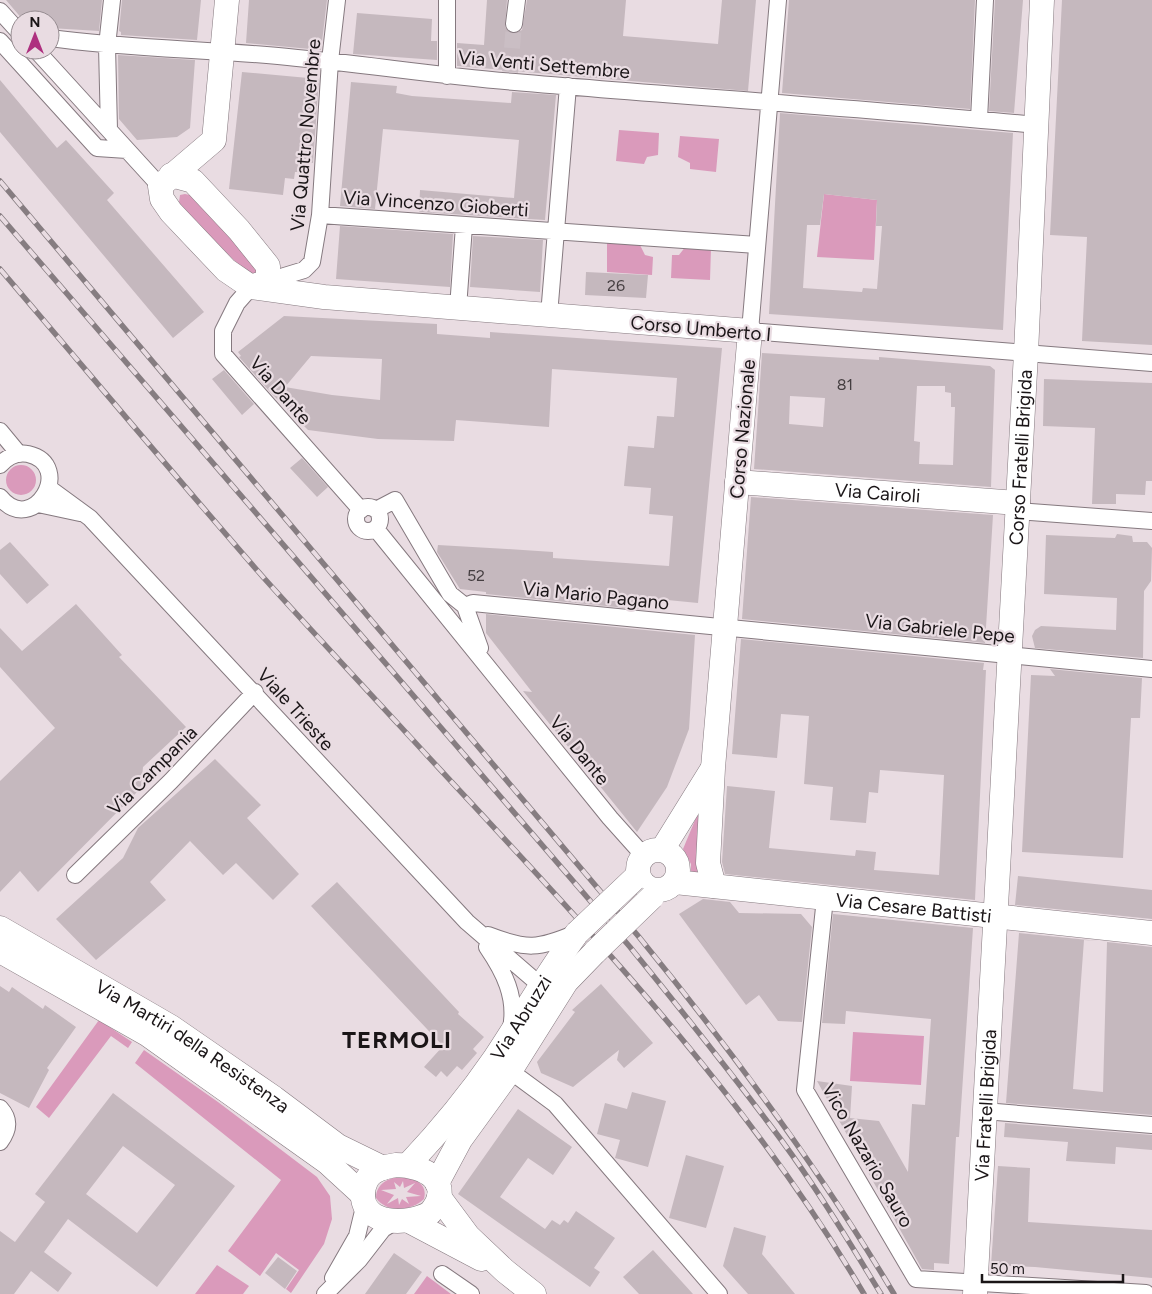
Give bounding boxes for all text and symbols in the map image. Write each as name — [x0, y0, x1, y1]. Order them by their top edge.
north arrow — [10, 10, 60, 60]
text: N — [30, 14, 40, 31]
street label: Via Quattro Novembre — [286, 38, 325, 232]
street label: Via Venti Settembre — [457, 46, 631, 83]
street label: Via Vincenzo Gioberti — [342, 186, 529, 221]
house number: 26 — [607, 276, 625, 295]
street label: Corso Umberto I — [630, 311, 772, 346]
street label: Via Dante — [245, 352, 316, 429]
street label: Corso Nazionale — [725, 358, 760, 500]
street label: Corso Fratelli Brigida — [1005, 369, 1037, 546]
house number: 81 — [837, 375, 853, 394]
street label: Via Cairoli — [834, 478, 921, 508]
house number: 52 — [467, 566, 485, 585]
street label: Via Mario Pagano — [522, 576, 670, 615]
street label: Via Gabriele Pepe — [864, 609, 1016, 648]
street label: Viale Trieste — [252, 663, 339, 756]
street label: Via Dante — [545, 711, 615, 790]
street label: Via Campania — [103, 721, 202, 820]
street label: Via Cesare Battisti — [834, 888, 993, 928]
street label: Via Abruzzi — [486, 971, 557, 1065]
street label: Via Martiri della Resistenza — [91, 975, 294, 1118]
district label: TERMOLI — [342, 1025, 452, 1054]
street label: Via Fratelli Brigida — [970, 1029, 1001, 1182]
street label: Vico Nazario Sauro — [817, 1079, 918, 1232]
scale bar — [982, 1252, 1123, 1284]
text: 50 m — [990, 1260, 1025, 1278]

